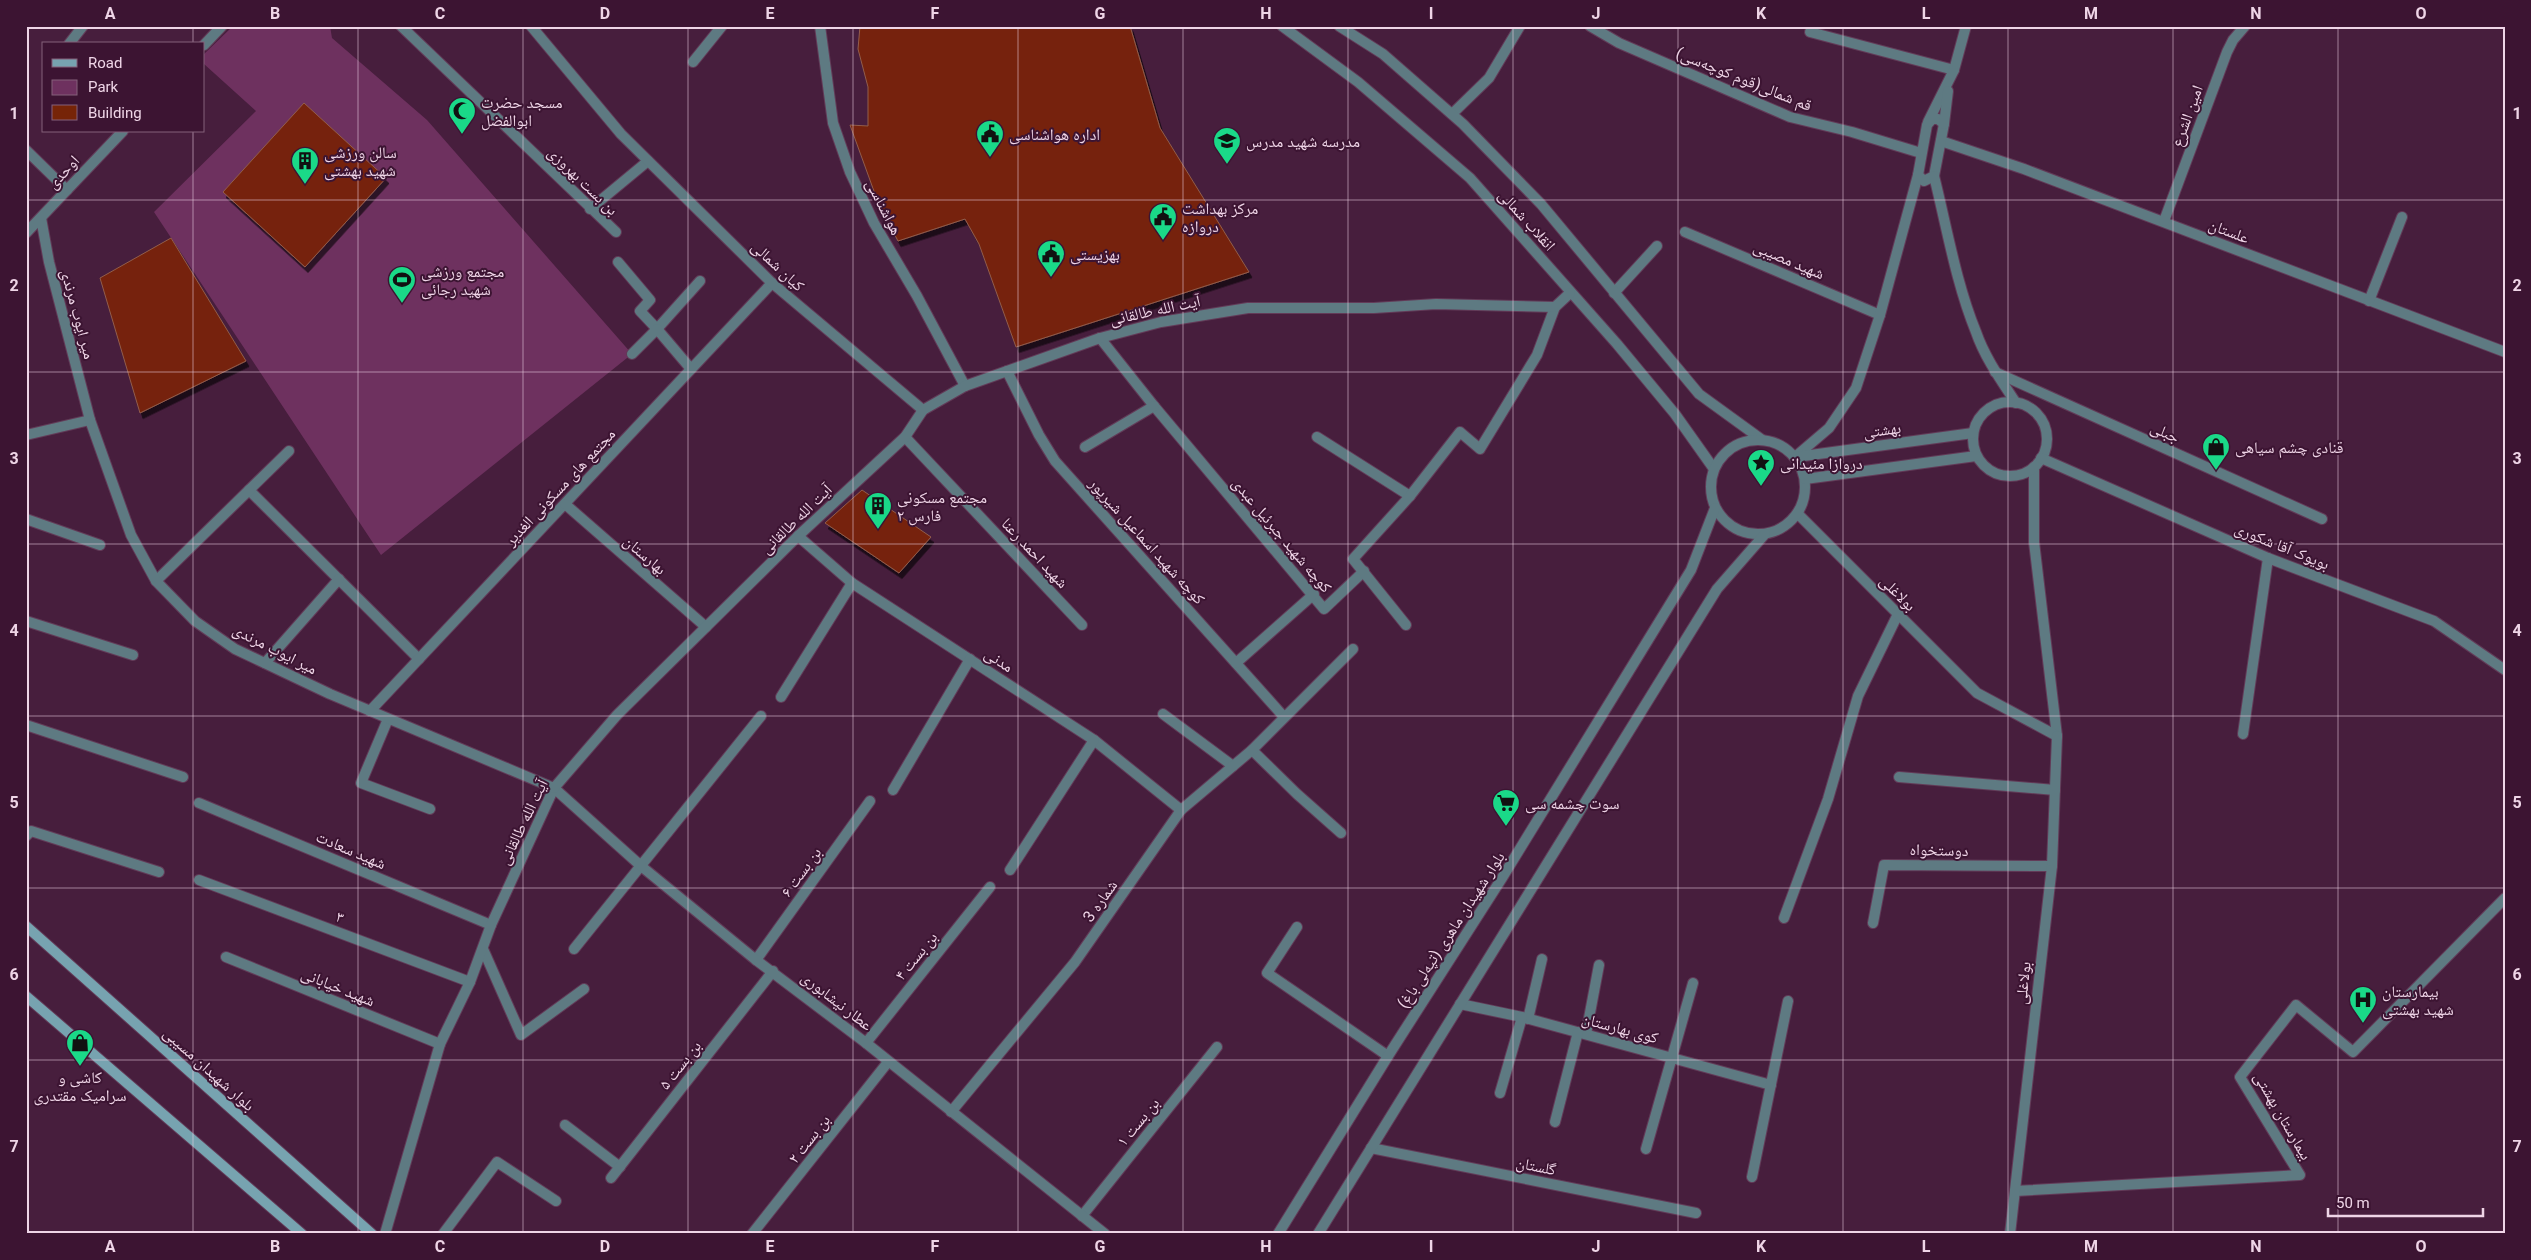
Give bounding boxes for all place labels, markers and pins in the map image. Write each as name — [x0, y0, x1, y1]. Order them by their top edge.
place label: مسجد حضرت ابوالفضل — [481, 93, 563, 131]
mosque icon: مسجد حضرت ابوالفضل — [447, 96, 477, 135]
public building icon: اداره هواشناسی — [975, 119, 1005, 158]
place label: اداره هواشناسی — [1009, 125, 1100, 145]
school or university icon: مدرسه شهید مدرس — [1212, 126, 1242, 165]
place label: مدرسه شهید مدرس — [1246, 132, 1360, 152]
place label: سالن ورزشی شهید بهشتی — [324, 143, 397, 181]
building icon: سالن ورزشی شهید بهشتی — [290, 146, 320, 185]
place label: مرکز بهداشت دروازه — [1182, 199, 1258, 236]
public building icon: مرکز بهداشت دروازه — [1148, 202, 1178, 241]
public building icon: بهزیستی — [1036, 239, 1066, 278]
place label: بهزیستی — [1070, 245, 1120, 265]
place label: مجتمع ورزشی شهید رجائی — [421, 262, 504, 300]
sports icon: مجتمع ورزشی شهید رجائی — [387, 265, 417, 304]
shop icon: قنادی چشم سیاهی — [2201, 432, 2231, 471]
place label: قنادی چشم سیاهی — [2235, 438, 2344, 458]
place icon: دروازا مئیدانی — [1746, 448, 1776, 487]
place label: دروازا مئیدانی — [1780, 454, 1863, 474]
place label: مجتمع مسکونی فارس ۲ — [897, 488, 987, 526]
building icon: مجتمع مسکونی فارس ۲ — [863, 491, 893, 530]
supermarket icon: سوت چشمه سی — [1491, 788, 1521, 827]
place label: سوت چشمه سی — [1525, 794, 1619, 814]
place label: بیمارستان شهید بهشتی — [2382, 982, 2454, 1020]
hospital icon: بیمارستان شهید بهشتی — [2348, 985, 2378, 1024]
shop icon: کاشی و سرامیک مقتدری — [65, 1028, 95, 1067]
place label: کاشی و سرامیک مقتدری — [33, 1068, 127, 1106]

